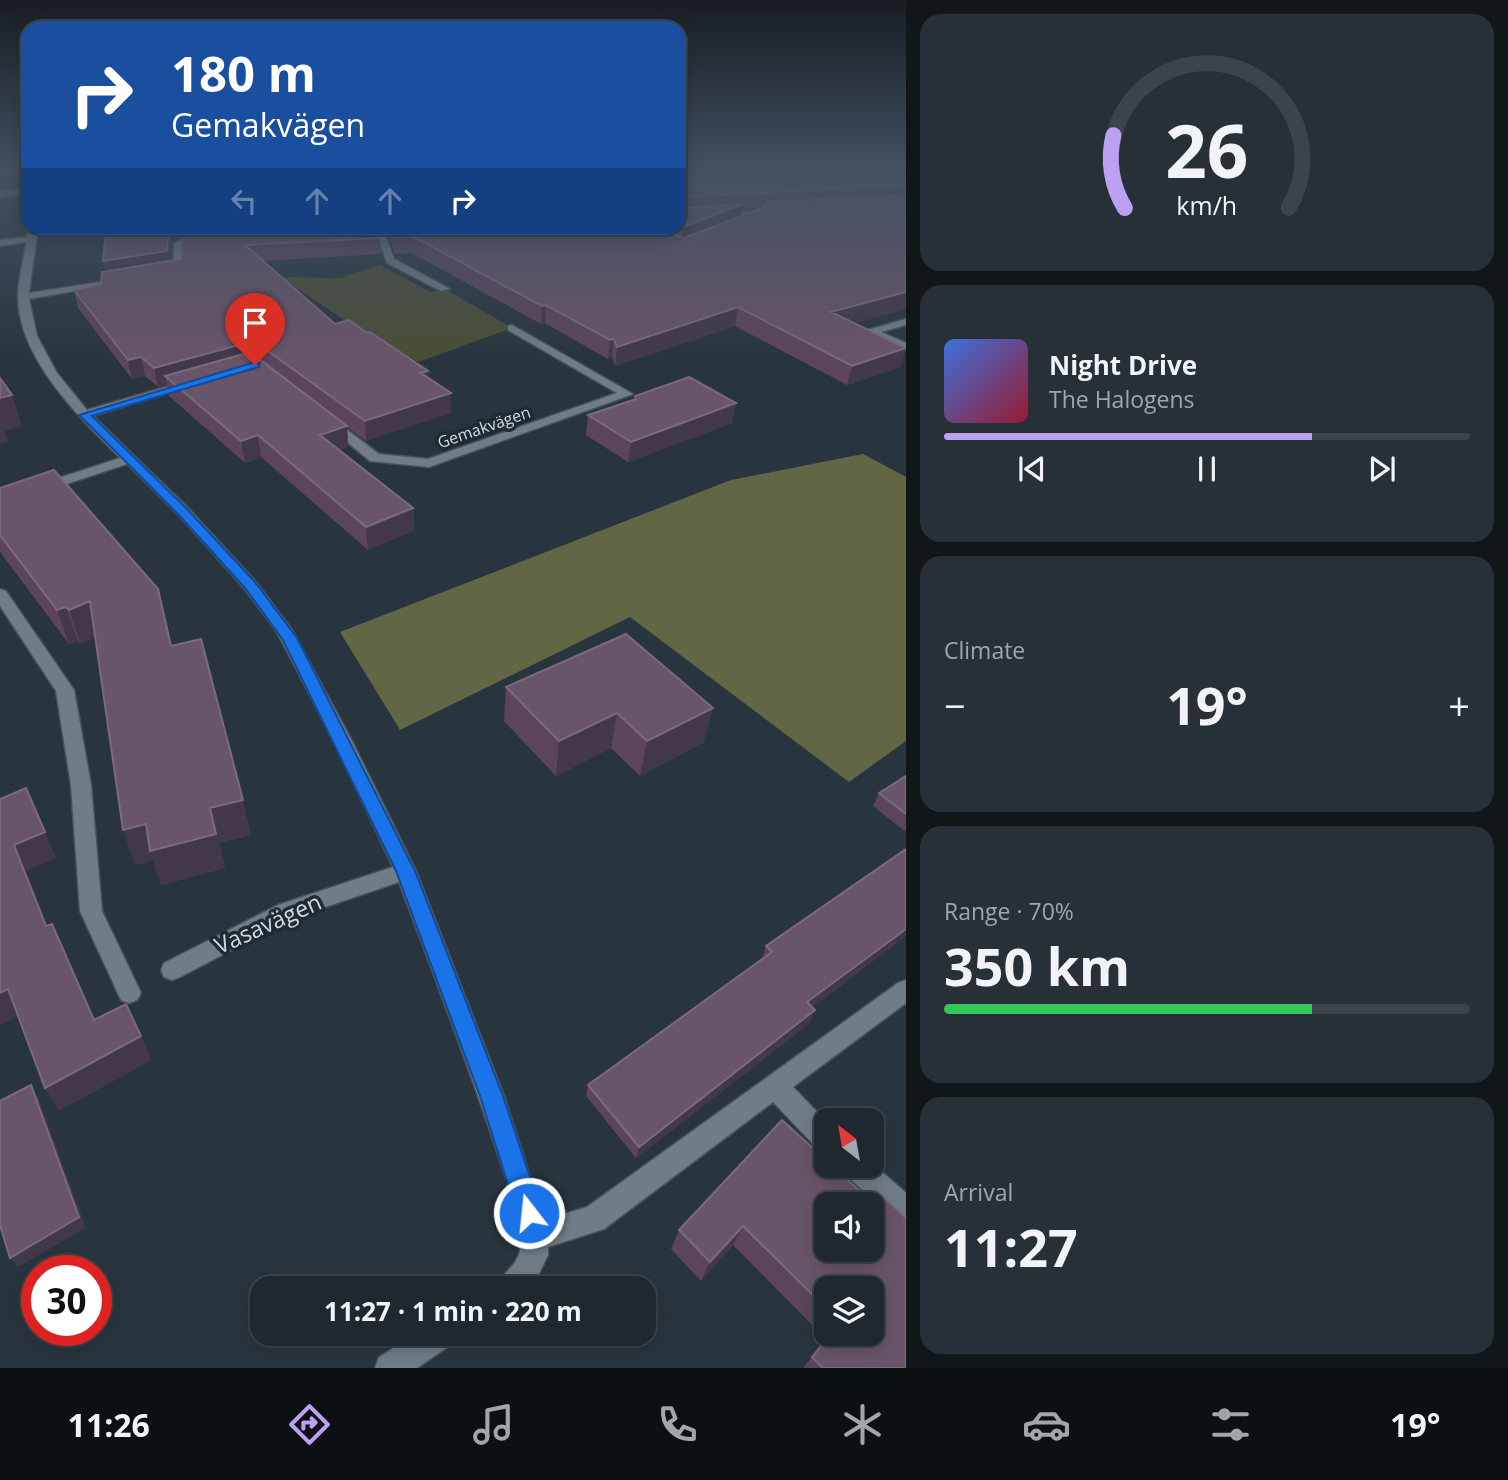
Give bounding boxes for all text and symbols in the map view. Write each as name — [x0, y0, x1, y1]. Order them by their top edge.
text: 180 m — [171, 40, 316, 106]
icon: right — [56, 49, 147, 140]
text: 26 — [1165, 101, 1249, 200]
text: Gemakvägen — [171, 103, 365, 146]
icon: left — [225, 182, 263, 220]
icon: ahead — [298, 182, 336, 220]
icon: ahead — [371, 182, 409, 220]
icon: right — [444, 182, 482, 220]
text: km/h — [1177, 188, 1237, 222]
pin — [225, 293, 285, 365]
icon: arrive — [236, 304, 274, 342]
text: Night Drive — [1049, 347, 1197, 383]
text: The Halogens — [1049, 383, 1195, 415]
street label: Gemakvägen — [435, 401, 533, 453]
icon: previous — [1013, 450, 1051, 488]
icon: pause — [1188, 450, 1226, 488]
icon: next — [1363, 450, 1401, 488]
text: Climate — [944, 634, 1025, 666]
text: 19° — [1166, 669, 1248, 740]
text: − — [944, 679, 966, 731]
text: + — [1448, 679, 1470, 731]
street label: Vasavägen — [209, 885, 326, 961]
text: Range · 70% — [944, 895, 1074, 927]
text: 350 km — [944, 930, 1130, 1001]
north arrow — [814, 1108, 884, 1178]
map controls — [814, 1108, 884, 1346]
position arrow — [492, 1176, 566, 1250]
text: Arrival — [944, 1176, 1013, 1208]
button: sound — [814, 1192, 884, 1262]
text: 11:27 — [944, 1211, 1078, 1282]
speed limit sign: 30 — [21, 1255, 112, 1346]
button: layers — [814, 1276, 884, 1346]
text: 11:27 · 1 min · 220 m — [324, 1293, 582, 1329]
icon: directions — [285, 1400, 334, 1449]
icon: music — [469, 1400, 518, 1449]
icon: phone — [653, 1400, 702, 1449]
icon: climate — [838, 1400, 887, 1449]
icon: car — [1022, 1400, 1071, 1449]
icon: filters — [1206, 1400, 1255, 1449]
text: 11:26 — [68, 1403, 150, 1446]
text: 19° — [1390, 1403, 1440, 1446]

